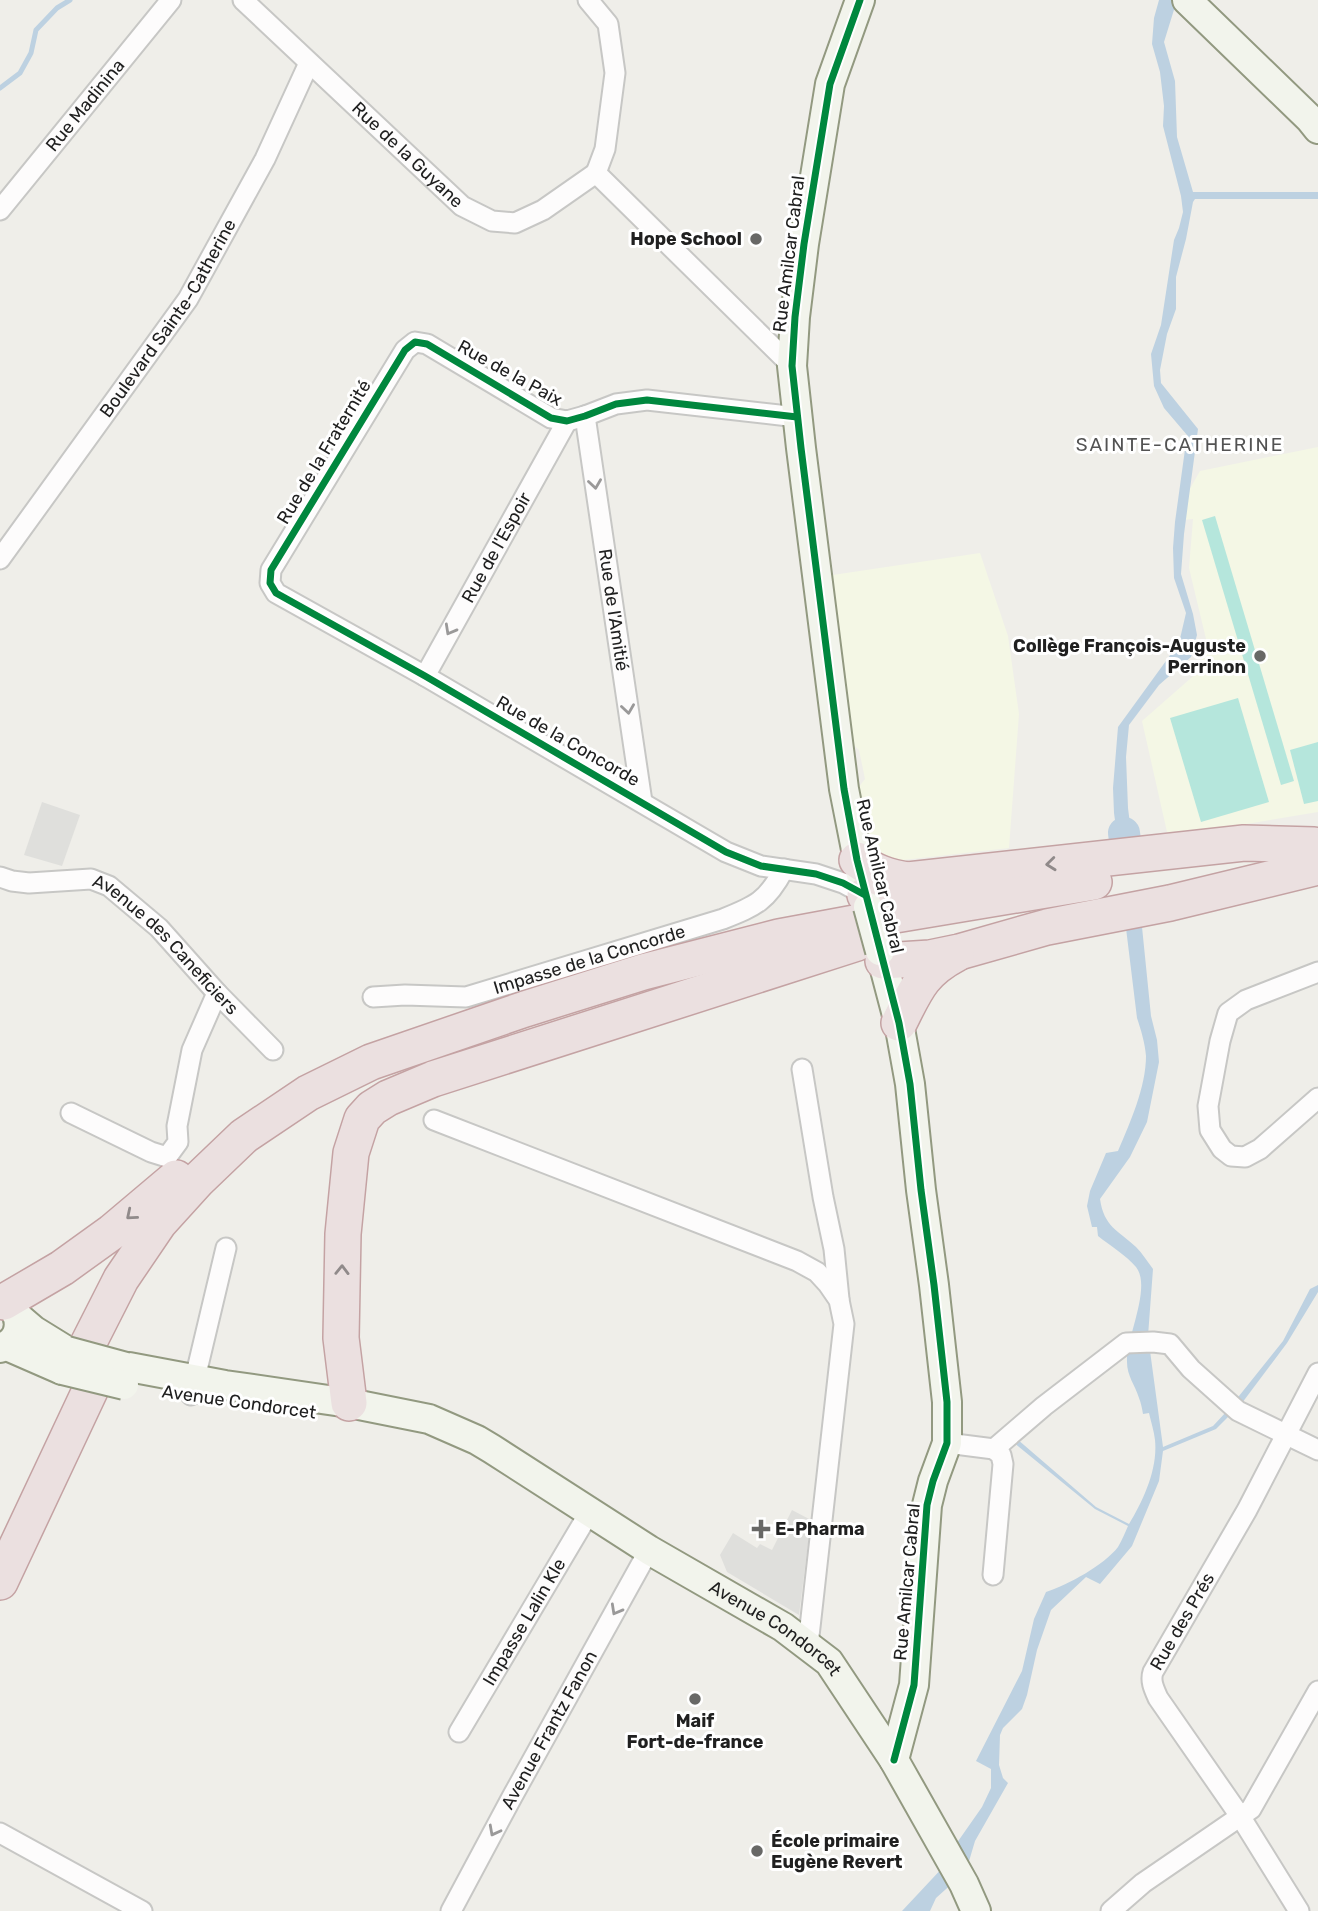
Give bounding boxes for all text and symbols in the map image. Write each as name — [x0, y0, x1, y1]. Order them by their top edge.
street label: Rue Madinina — [41, 55, 129, 156]
street label: Rue de la Guyane — [347, 97, 468, 212]
street label: Rue Amilcar Cabral — [768, 174, 810, 334]
street label: Boulevard Sainte-Catherine — [95, 215, 241, 422]
place label: Hope School — [630, 228, 742, 250]
marker: Hope School — [748, 231, 764, 247]
street label: Rue de la Paix — [454, 335, 566, 411]
street label: Rue de la Fraternité — [272, 376, 376, 528]
district label: SAINTE-CATHERINE — [1076, 433, 1284, 456]
one-way arrow — [587, 478, 602, 490]
street label: Rue de l'Espoir — [457, 488, 536, 607]
street label: Rue de l'Amitié — [594, 547, 634, 673]
one-way arrow — [445, 623, 458, 635]
place label: Collège François-Auguste Perrinon — [1013, 635, 1246, 678]
marker: Collège François-Auguste Perrinon — [1252, 648, 1268, 664]
street label: Rue de la Concorde — [492, 691, 644, 791]
one-way arrow — [621, 703, 636, 715]
street label: Rue Amilcar Cabral — [852, 797, 908, 955]
one-way arrow — [1045, 857, 1056, 872]
street label: Avenue des Caneficiers — [89, 870, 243, 1019]
street label: Impasse de la Concorde — [491, 920, 688, 999]
one-way arrow — [127, 1207, 140, 1219]
one-way arrow — [334, 1264, 350, 1274]
street label: Avenue Condorcet — [161, 1380, 317, 1424]
street label: Rue Amilcar Cabral — [889, 1502, 925, 1662]
place label: E-Pharma — [775, 1518, 865, 1540]
marker: E-Pharma — [753, 1521, 769, 1537]
street label: Impasse Lalin Kle — [478, 1554, 571, 1689]
street label: Rue des Prés — [1145, 1569, 1219, 1674]
street label: Avenue Condorcet — [705, 1576, 846, 1680]
one-way arrow — [610, 1602, 624, 1615]
street label: Avenue Frantz Fanon — [497, 1647, 602, 1813]
marker: Maif Fort-de-france — [687, 1691, 703, 1707]
place label: Maif Fort-de-france — [626, 1710, 764, 1753]
one-way arrow — [489, 1823, 503, 1836]
place label: École primaire Eugène Revert — [771, 1830, 902, 1873]
marker: École primaire Eugène Revert — [749, 1843, 765, 1859]

